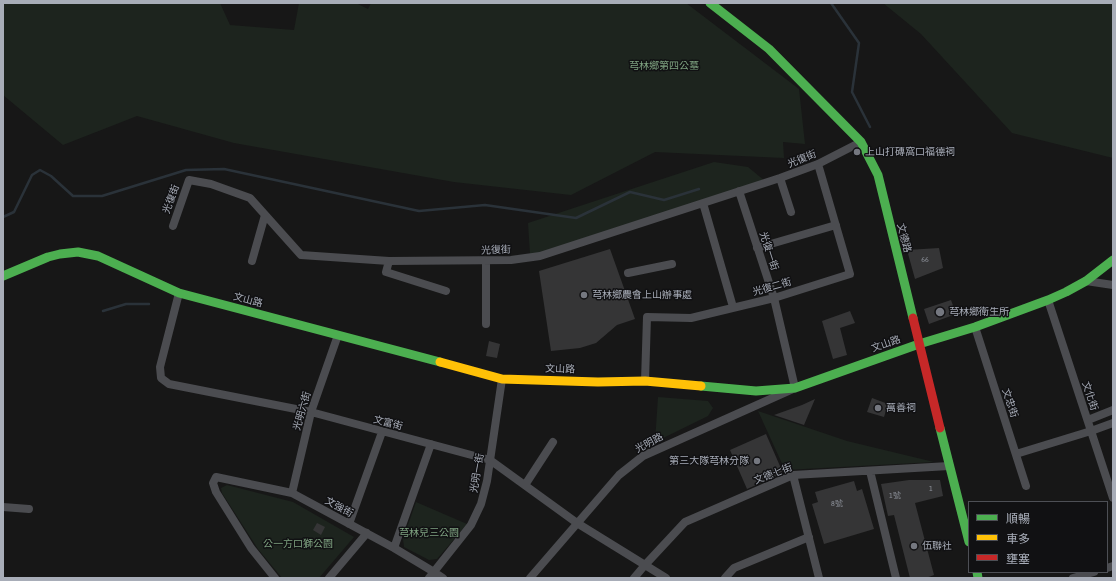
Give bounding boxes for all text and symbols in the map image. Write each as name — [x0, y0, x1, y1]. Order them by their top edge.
park label: 芎林鄉第四公墓 — [629, 60, 699, 72]
place label: 上山打磚窩口福德祠 — [865, 146, 955, 158]
marker: 上山打磚窩口福德祠 — [852, 147, 862, 157]
street label: 光復街 — [786, 148, 818, 170]
street label: 光復街 — [160, 183, 182, 215]
street label: 文德路 — [895, 222, 913, 254]
street label: 光復一街 — [757, 230, 781, 272]
street label: 光復街 — [481, 243, 511, 257]
house number: 66 — [921, 254, 929, 264]
street label: 光復二街 — [751, 276, 793, 298]
place label: 芎林鄉農會上山辦事處 — [592, 289, 692, 301]
street label: 文山路 — [232, 290, 264, 310]
marker: 芎林鄉農會上山辦事處 — [579, 290, 589, 300]
marker: 芎林鄉衛生所 — [934, 306, 946, 318]
place label: 芎林鄉衛生所 — [949, 306, 1009, 318]
street label: 文山路 — [870, 333, 902, 355]
street label: 文山路 — [545, 362, 575, 376]
street label: 文化街 — [1080, 380, 1100, 412]
street label: 文忠街 — [1000, 387, 1020, 419]
street label: 光明六街 — [291, 390, 313, 432]
place label: 萬善祠 — [886, 402, 916, 414]
marker: 萬善祠 — [873, 403, 883, 413]
street label: 文富街 — [372, 413, 404, 433]
street label: 光明路 — [633, 431, 665, 455]
street label: 光明一街 — [468, 452, 486, 494]
place label: 第三大隊芎林分隊 — [669, 455, 749, 467]
marker: 第三大隊芎林分隊 — [752, 456, 762, 466]
street label: 文德七街 — [752, 461, 794, 487]
house number: 1 — [929, 483, 933, 493]
house number: 1號 — [889, 490, 901, 500]
street label: 文強街 — [323, 495, 355, 519]
house number: 8號 — [831, 498, 843, 508]
legend — [968, 501, 1108, 573]
text: 順暢 — [1006, 512, 1030, 526]
park label: 芎林兒三公園 — [399, 527, 459, 539]
text: 車多 — [1006, 532, 1030, 546]
park label: 公一方口獅公園 — [263, 538, 333, 550]
place label: 伍聯社 — [922, 540, 952, 552]
marker: 伍聯社 — [909, 541, 919, 551]
text: 壅塞 — [1006, 552, 1030, 566]

